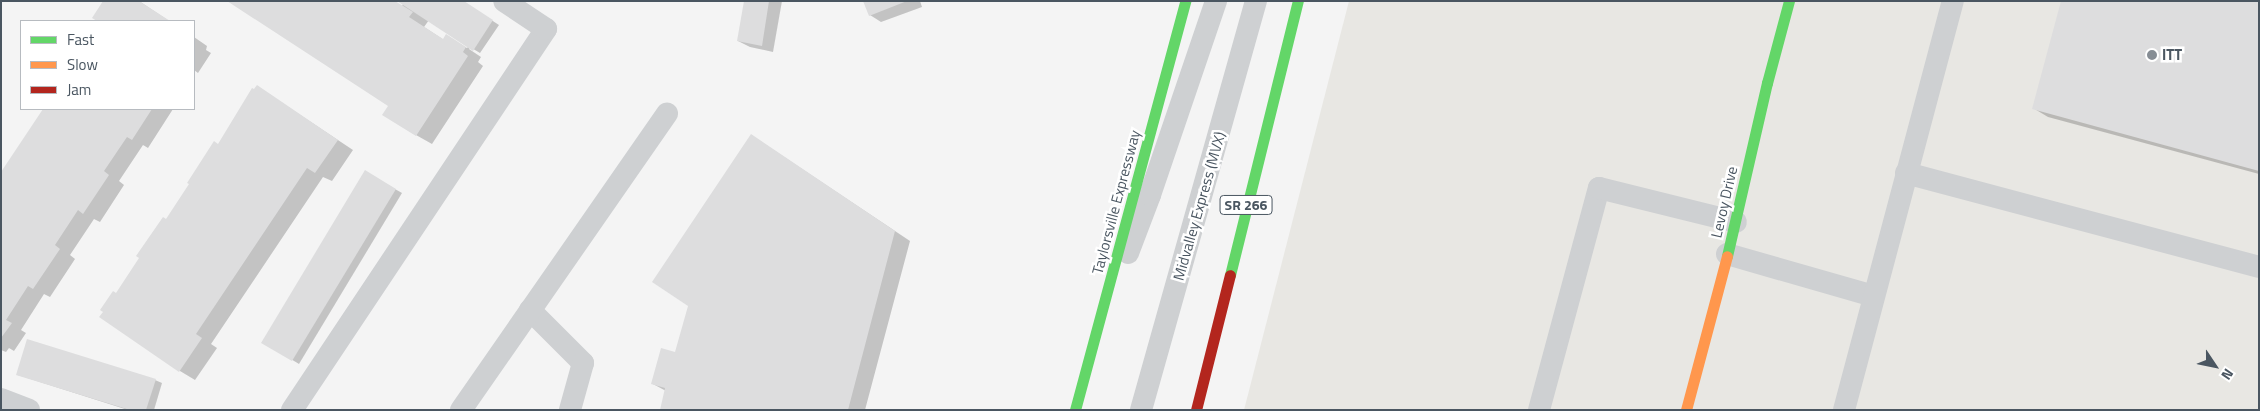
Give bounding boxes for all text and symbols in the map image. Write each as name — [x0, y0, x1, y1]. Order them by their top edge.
legend — [20, 20, 195, 110]
text: Fast — [67, 28, 94, 51]
place label: ITT — [2162, 46, 2182, 64]
marker: ITT — [2146, 49, 2158, 61]
text: Slow — [67, 53, 98, 76]
text: Jam — [67, 78, 91, 101]
street label: Taylorsville Expressway — [1088, 128, 1144, 276]
street label: Midvalley Express (MVX) — [1169, 130, 1229, 282]
street label: Levoy Drive — [1707, 165, 1741, 239]
road number: SR 266 — [1218, 194, 1274, 216]
north arrow — [2190, 341, 2240, 391]
text: N — [2216, 365, 2239, 385]

